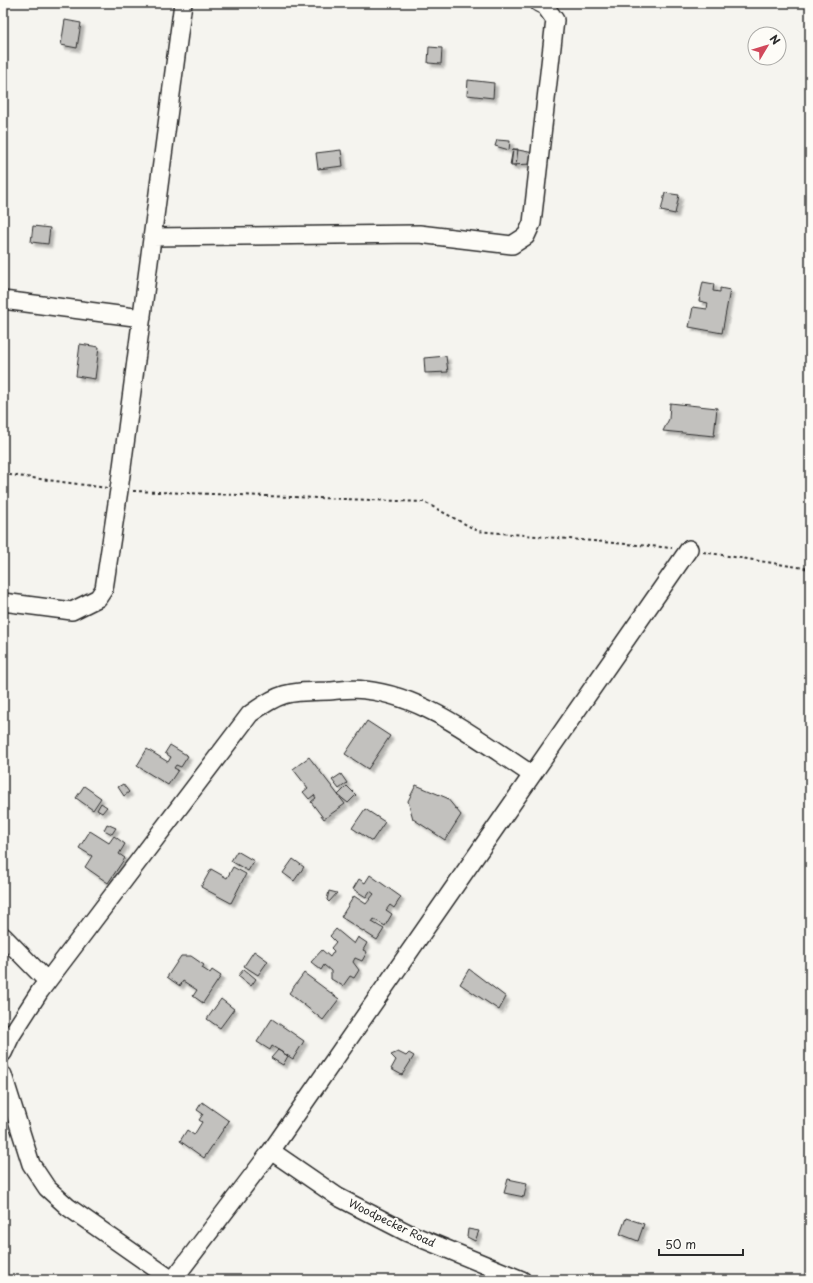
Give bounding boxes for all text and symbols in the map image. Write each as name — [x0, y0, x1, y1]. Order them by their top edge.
north arrow — [747, 26, 787, 66]
text: N — [766, 31, 785, 48]
street label: Woodpecker Road — [346, 1194, 439, 1251]
scale bar — [659, 1231, 743, 1257]
text: 50 m — [665, 1235, 696, 1253]

